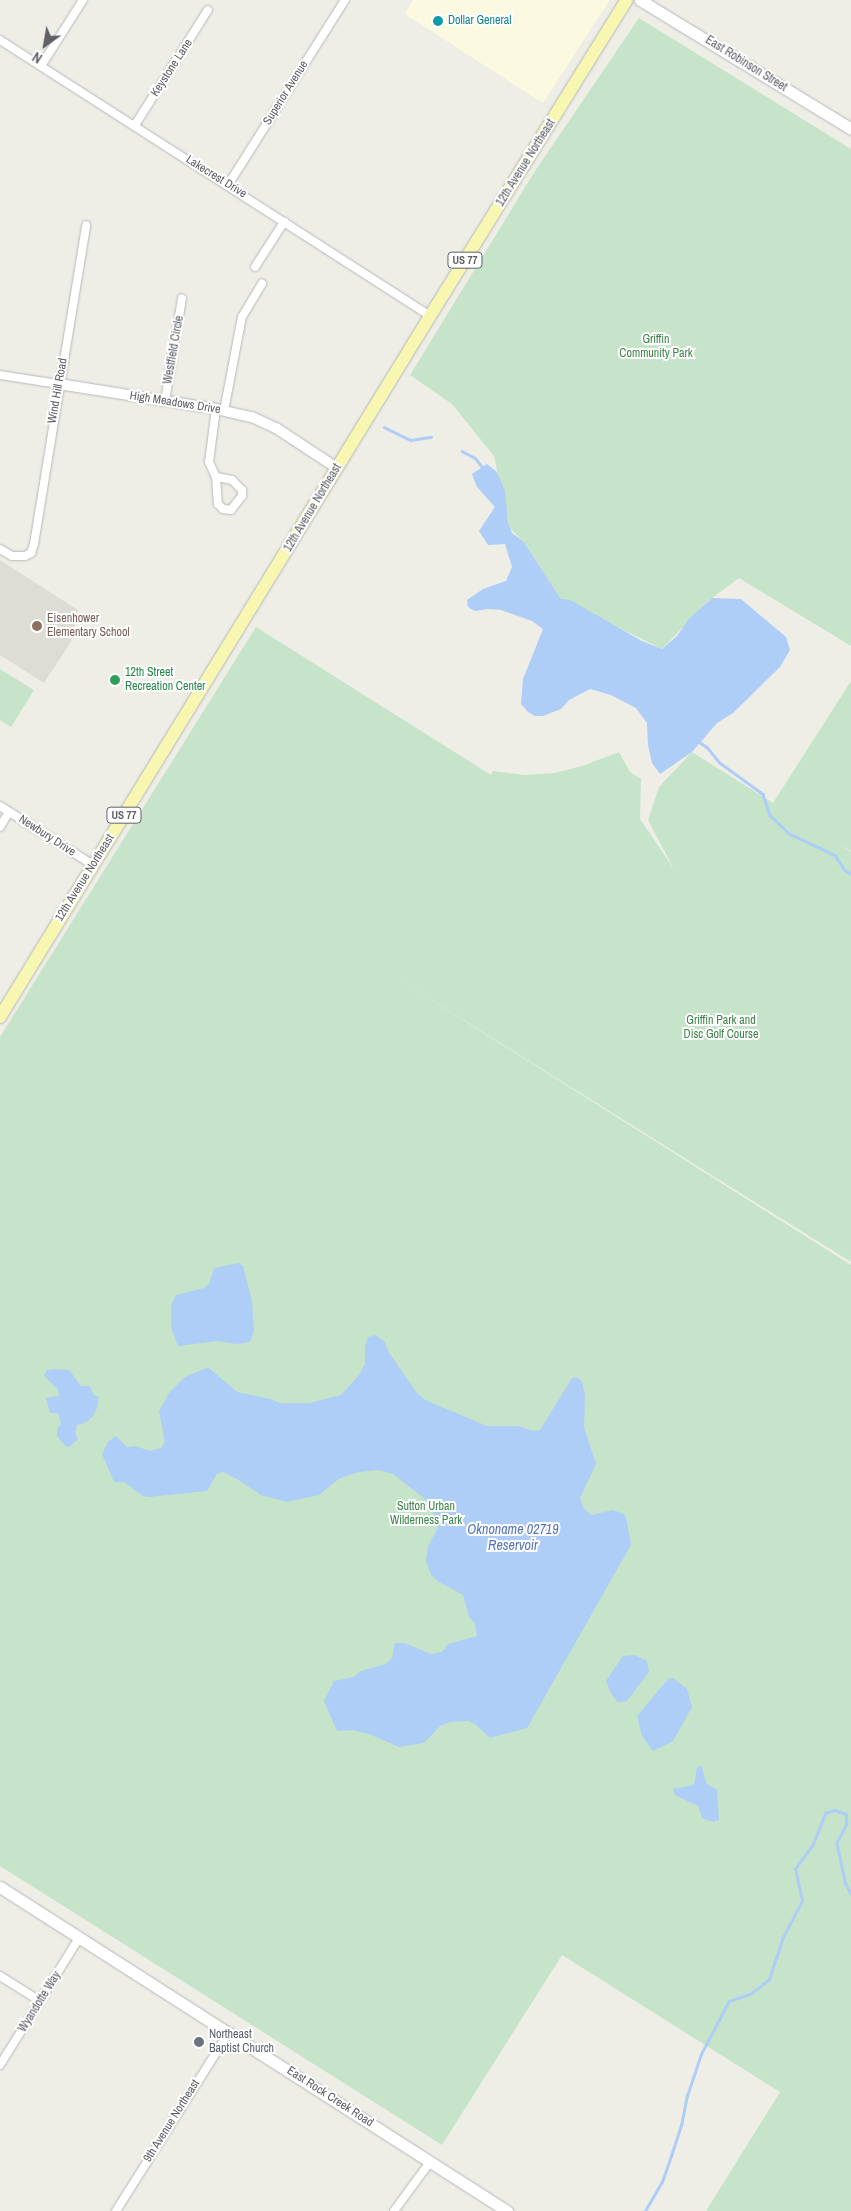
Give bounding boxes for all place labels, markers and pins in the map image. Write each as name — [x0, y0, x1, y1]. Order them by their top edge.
place label: Dollar General — [448, 14, 511, 28]
marker: Dollar General — [432, 15, 444, 27]
place label: Eisenhower Elementary School — [47, 612, 130, 640]
marker: Eisenhower Elementary School — [31, 620, 43, 632]
place label: 12th Street Recreation Center — [125, 666, 205, 694]
marker: 12th Street Recreation Center — [109, 674, 121, 686]
place label: Northeast Baptist Church — [209, 2028, 274, 2056]
marker: Northeast Baptist Church — [193, 2036, 205, 2048]

